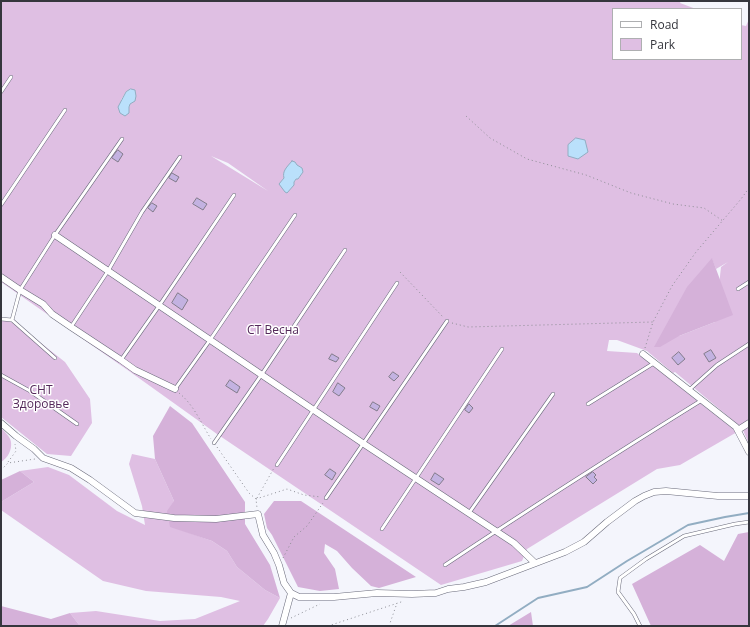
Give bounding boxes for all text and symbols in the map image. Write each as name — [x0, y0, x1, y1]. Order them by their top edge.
legend — [612, 8, 742, 60]
text: Road — [650, 16, 679, 33]
text: Park — [650, 36, 675, 53]
park label: СТ Весна — [247, 324, 299, 338]
park label: СНТ Здоровье — [13, 384, 69, 412]

